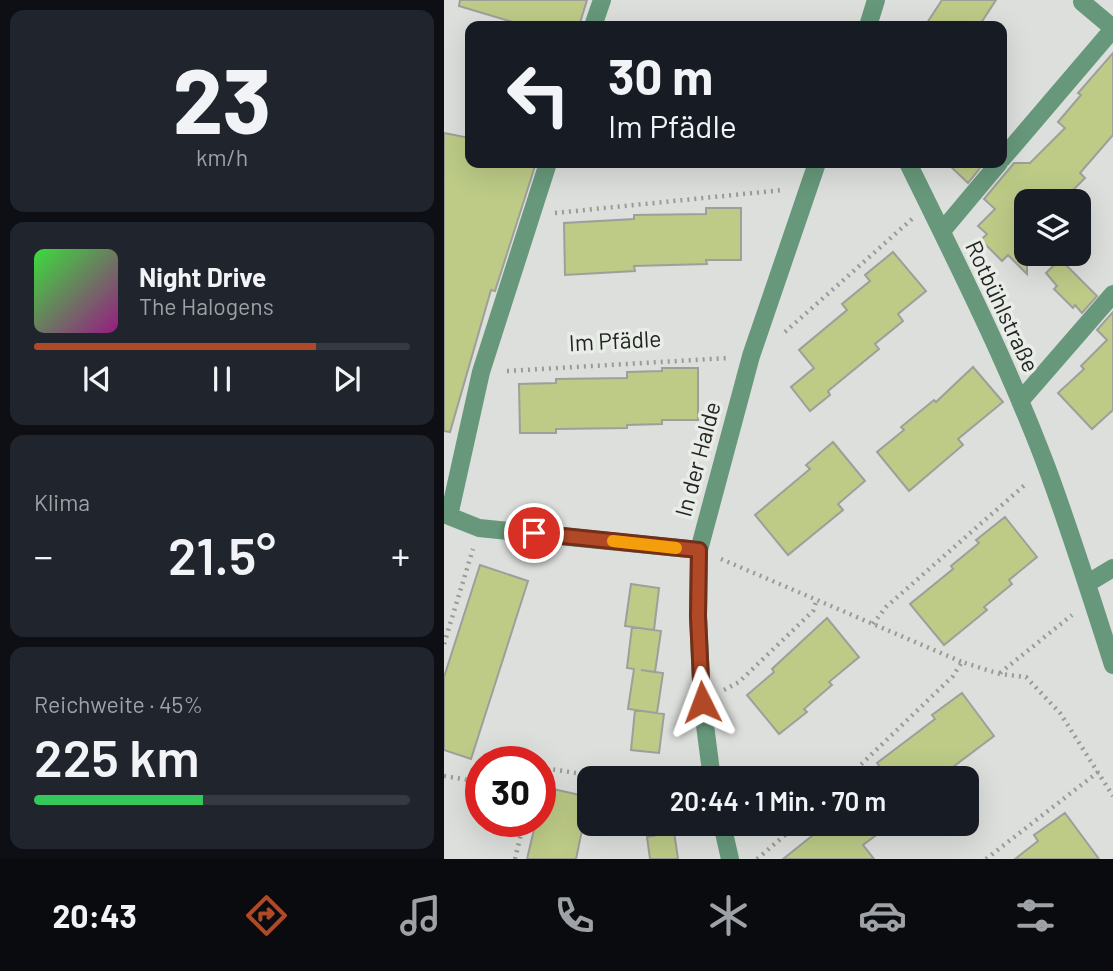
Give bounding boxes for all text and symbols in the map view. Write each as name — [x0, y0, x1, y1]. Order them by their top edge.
text: 23 — [173, 43, 271, 152]
text: 30 m — [608, 46, 713, 105]
icon: left — [493, 49, 584, 140]
text: Im Pfädle — [608, 106, 737, 144]
text: km/h — [196, 143, 248, 171]
map controls — [1014, 189, 1091, 266]
button: layers — [1014, 189, 1091, 266]
street label: Rotbühlstraße — [960, 236, 1046, 376]
text: Night Drive — [139, 261, 266, 292]
text: The Halogens — [139, 292, 274, 320]
street label: Im Pfädle — [568, 324, 662, 356]
icon: previous — [78, 360, 116, 398]
icon: pause — [203, 360, 241, 398]
icon: next — [328, 360, 366, 398]
street label: In der Halde — [668, 399, 726, 519]
text: Klima — [34, 488, 90, 516]
pin — [504, 503, 564, 563]
icon: arrive — [515, 514, 553, 552]
text: 21.5° — [168, 523, 276, 585]
text: − — [34, 532, 53, 578]
text: + — [391, 532, 410, 578]
position arrow — [665, 665, 739, 739]
text: Reichweite · 45% — [34, 690, 203, 718]
text: 225 km — [34, 725, 200, 787]
speed limit sign: 30 — [465, 746, 556, 837]
text: 20:44 · 1 Min. · 70 m — [670, 785, 886, 816]
icon: directions — [242, 891, 291, 940]
icon: music — [396, 891, 445, 940]
icon: phone — [550, 891, 599, 940]
icon: climate — [704, 891, 753, 940]
icon: car — [858, 891, 907, 940]
icon: filters — [1011, 891, 1060, 940]
text: 20:43 — [52, 896, 137, 934]

